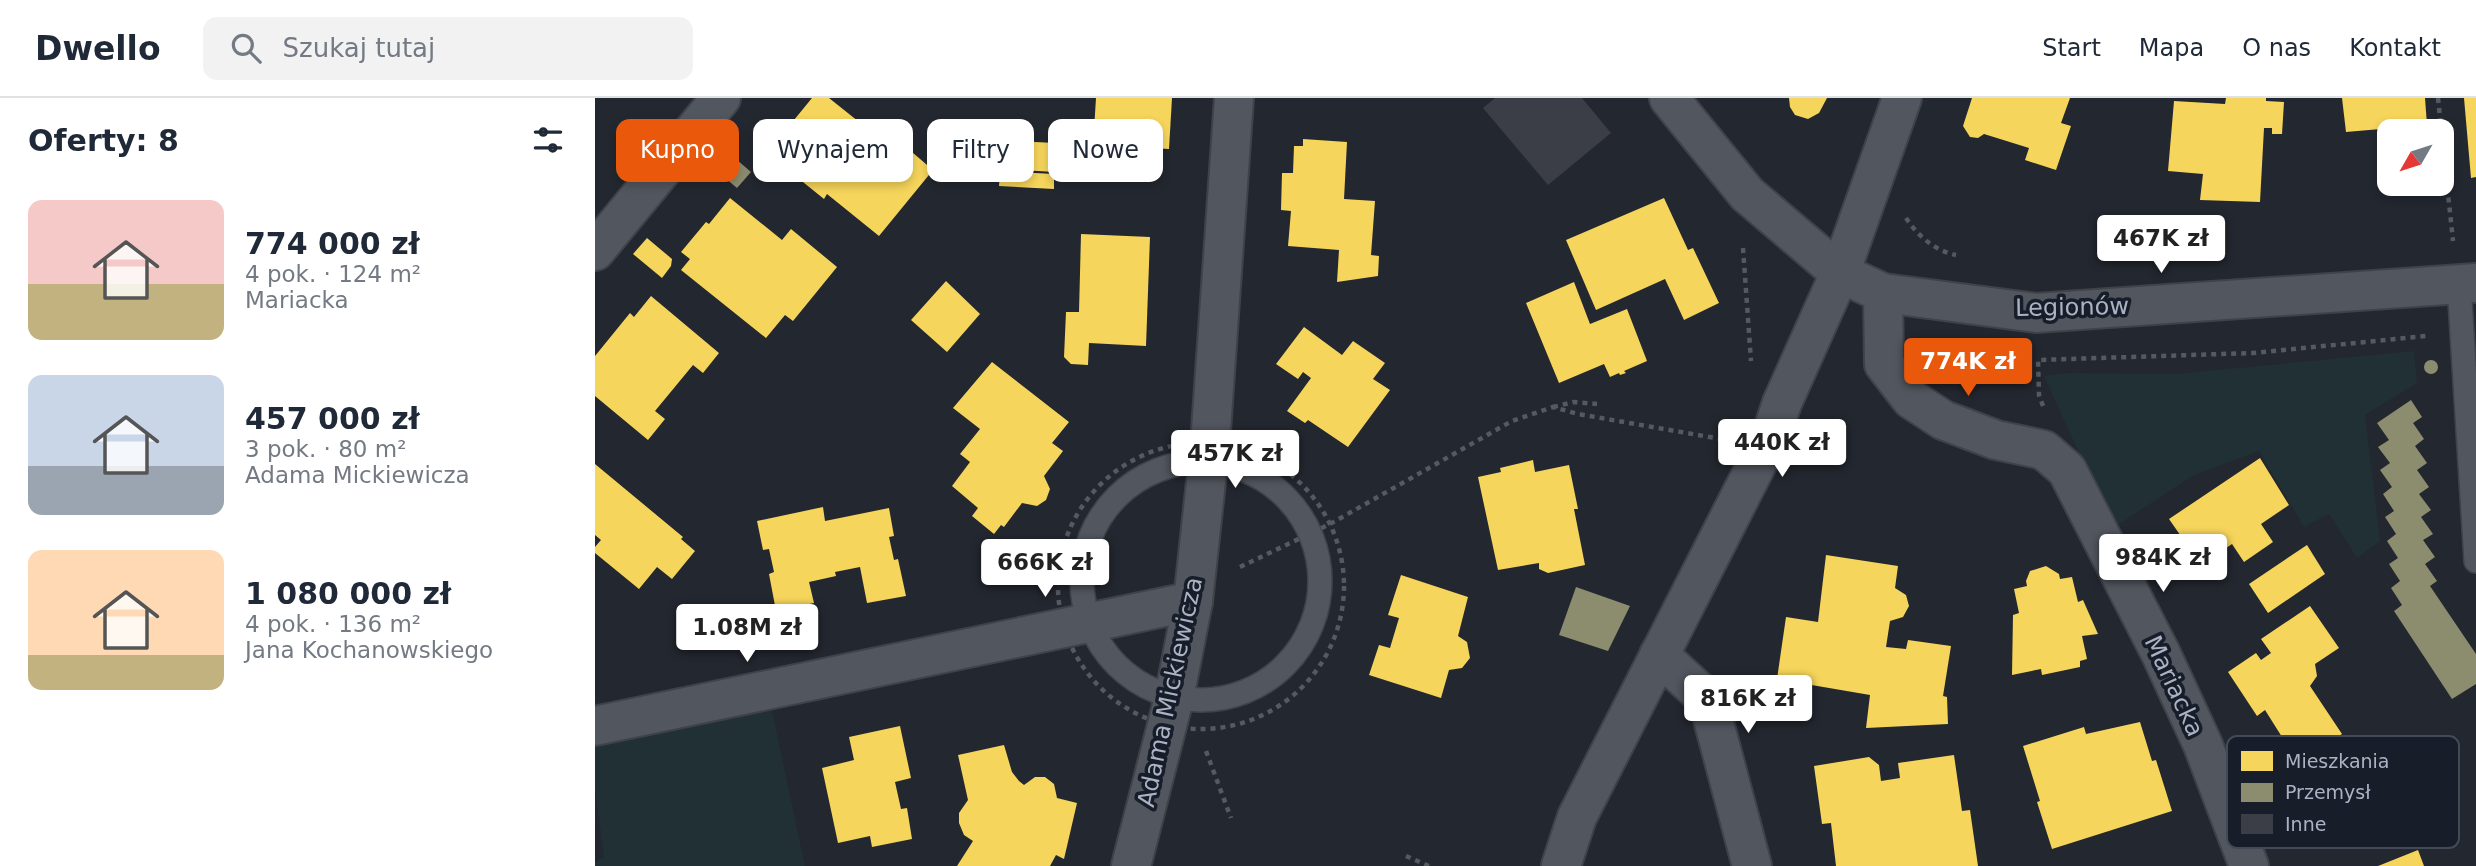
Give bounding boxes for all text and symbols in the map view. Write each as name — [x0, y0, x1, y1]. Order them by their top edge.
search box — [203, 17, 693, 80]
text: Dwello — [35, 29, 161, 68]
icon: search — [227, 29, 265, 67]
text: Szukaj tutaj — [283, 33, 435, 63]
text: Start — [2042, 34, 2101, 62]
text: Mapa — [2139, 34, 2204, 62]
text: O nas — [2242, 34, 2311, 62]
text: Kontakt — [2349, 34, 2441, 62]
chip: Kupno — [616, 119, 739, 182]
chip: Wynajem — [753, 119, 913, 182]
chip: Filtry — [927, 119, 1034, 182]
chip: Nowe — [1048, 119, 1163, 182]
north arrow — [2377, 119, 2453, 196]
map controls — [2377, 119, 2454, 196]
icon: filters — [529, 121, 567, 159]
text: Oferty: 8 — [28, 123, 179, 158]
pin: 467K zł — [2096, 216, 2226, 275]
text: 467K zł — [2113, 225, 2209, 251]
text: 774 000 zł — [245, 226, 420, 261]
icon: home — [84, 228, 168, 312]
text: 4 pok. · 124 m² — [245, 261, 421, 287]
text: Mariacka — [245, 287, 349, 313]
street label: Legionów — [2015, 292, 2129, 322]
pin: 774K zł — [1903, 338, 2033, 398]
text: 774K zł — [1920, 348, 2016, 374]
text: 457 000 zł — [245, 401, 420, 436]
icon: home — [84, 403, 168, 487]
pin: 440K zł — [1717, 420, 1847, 479]
text: 440K zł — [1734, 429, 1830, 455]
pin: 457K zł — [1170, 430, 1300, 490]
text: 3 pok. · 80 m² — [245, 436, 406, 462]
text: 457K zł — [1187, 440, 1283, 466]
text: Adama Mickiewicza — [245, 462, 470, 488]
pin: 984K zł — [2098, 534, 2228, 594]
pin: 666K zł — [980, 540, 1110, 599]
text: 984K zł — [2115, 544, 2211, 570]
text: 666K zł — [997, 549, 1093, 575]
street label: Adama Mickiewicza — [1132, 574, 1208, 810]
text: 1 080 000 zł — [245, 576, 451, 611]
icon: home — [84, 578, 168, 662]
pin: 1.08M zł — [675, 604, 819, 664]
text: 4 pok. · 136 m² — [245, 611, 421, 637]
text: 1.08M zł — [692, 614, 802, 640]
street label: Mariacka — [2138, 631, 2210, 741]
text: Jana Kochanowskiego — [245, 637, 493, 663]
pin: 816K zł — [1683, 676, 1813, 735]
text: 816K zł — [1700, 685, 1796, 711]
legend — [2227, 736, 2459, 848]
text: Mieszkania — [2285, 750, 2390, 772]
text: Przemysł — [2285, 781, 2371, 803]
text: Inne — [2285, 813, 2326, 835]

